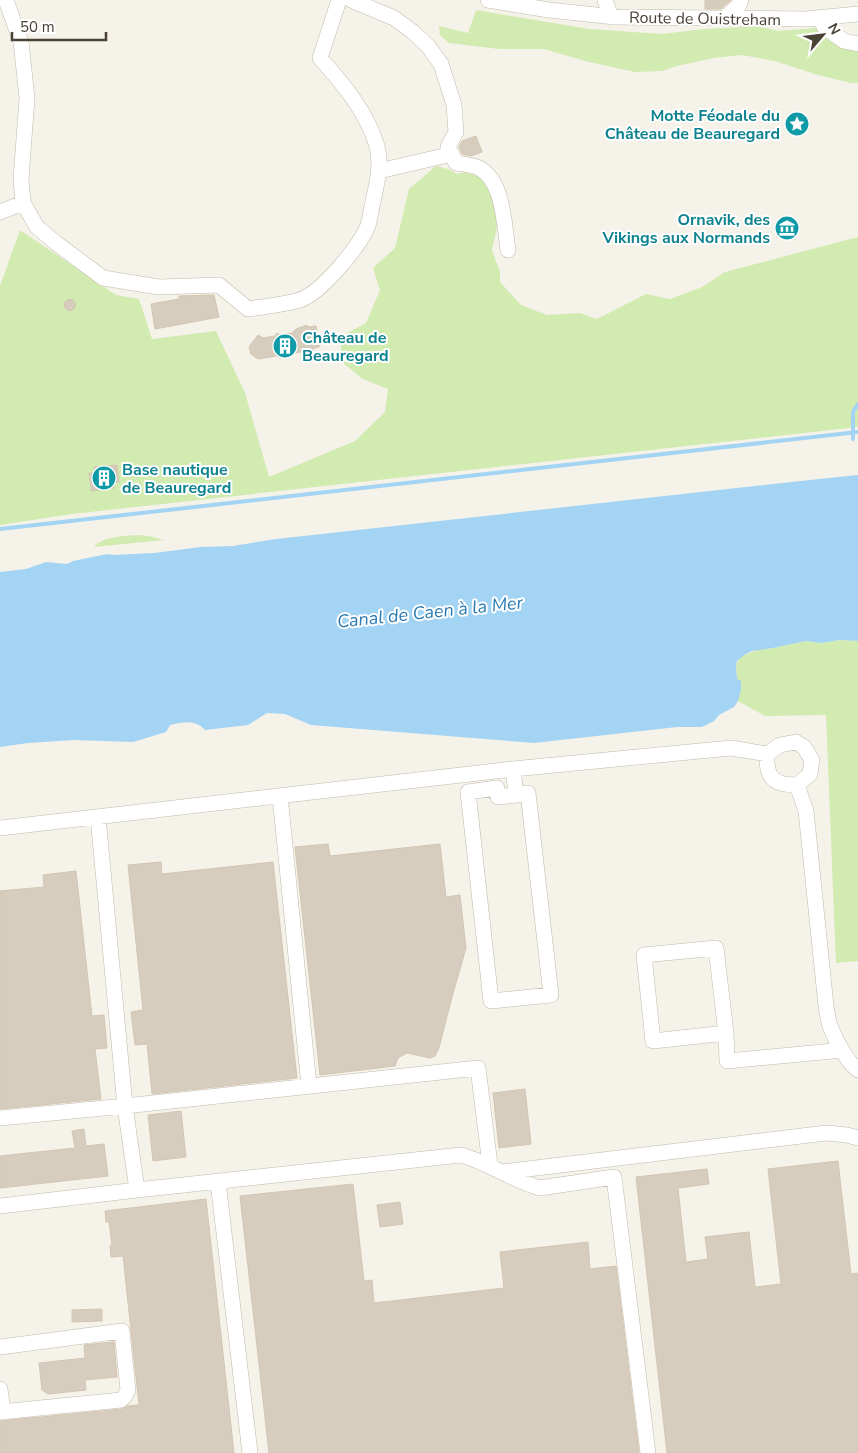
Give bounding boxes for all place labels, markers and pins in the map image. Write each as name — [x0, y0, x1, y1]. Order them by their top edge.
place label: Motte Féodale du Château de Beauregard — [605, 105, 780, 145]
place icon: Motte Féodale du Château de Beauregard — [784, 111, 810, 137]
place label: Ornavik, des Vikings aux Normands — [602, 209, 770, 249]
museum icon: Ornavik, des Vikings aux Normands — [774, 215, 800, 241]
place label: Château de Beauregard — [302, 327, 389, 367]
building icon: Château de Beauregard — [272, 333, 298, 359]
place label: Base nautique de Beauregard — [122, 459, 231, 499]
building icon: Base nautique de Beauregard — [91, 465, 117, 491]

